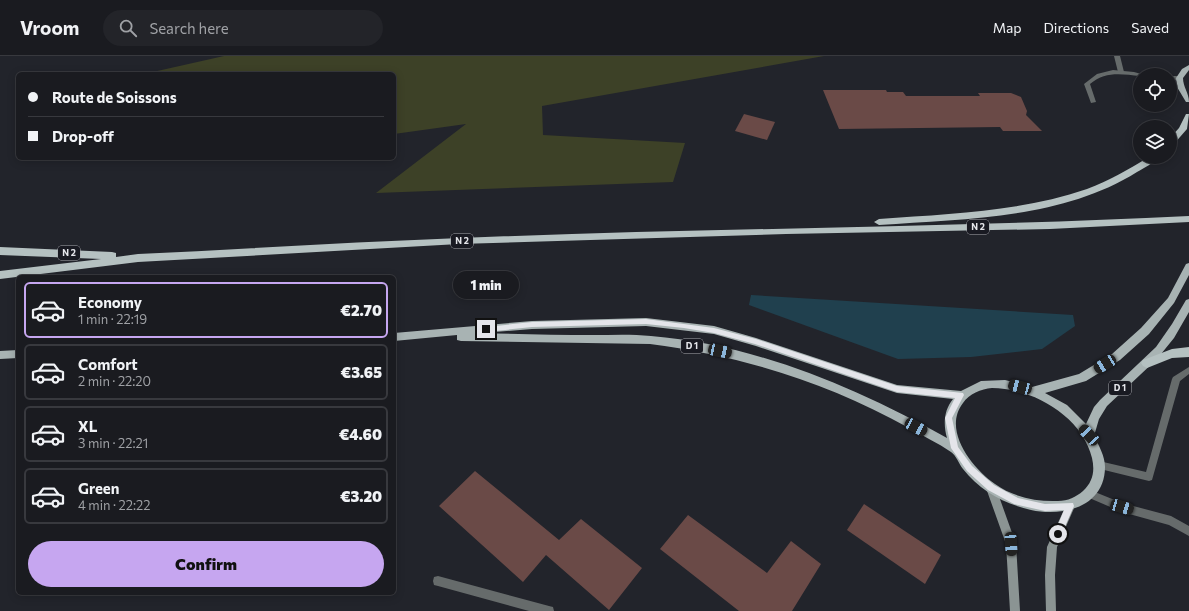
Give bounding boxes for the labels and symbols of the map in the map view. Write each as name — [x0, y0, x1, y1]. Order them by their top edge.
road number: N 2 — [967, 220, 989, 234]
road number: N 2 — [451, 234, 473, 248]
road number: N 2 — [58, 246, 80, 260]
callout: 1 min — [453, 271, 519, 299]
route end — [477, 320, 495, 338]
road number: D 1 — [681, 339, 703, 353]
car — [707, 343, 733, 359]
car — [1092, 353, 1118, 375]
car — [1007, 378, 1033, 396]
road number: D 1 — [1109, 381, 1131, 395]
car — [903, 416, 929, 438]
car — [1076, 422, 1102, 448]
car — [1109, 498, 1135, 516]
route start — [1049, 525, 1067, 543]
car — [1004, 532, 1018, 556]

